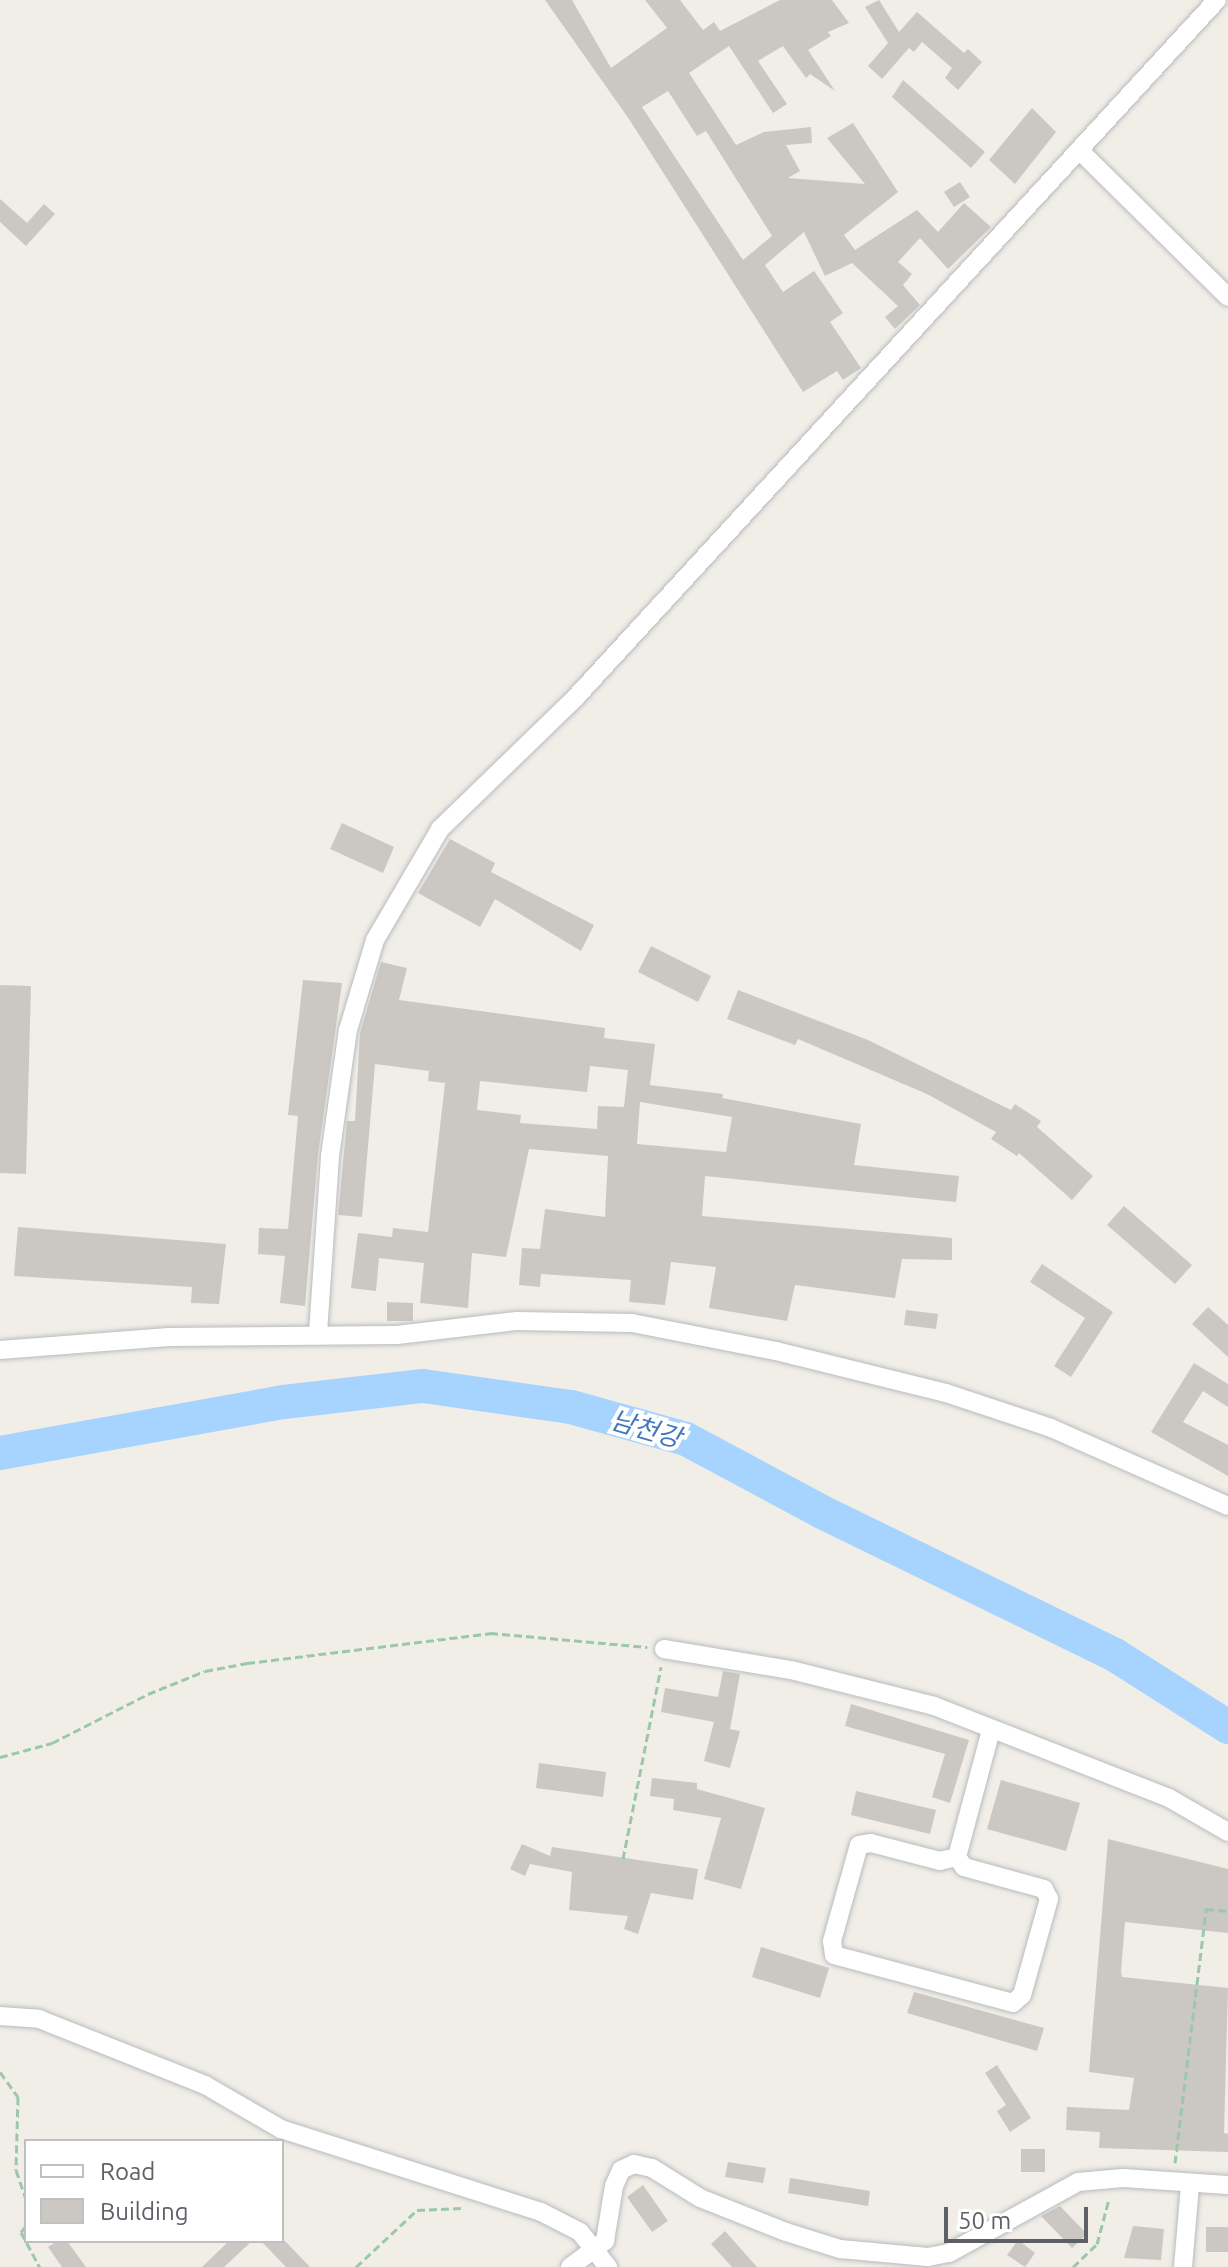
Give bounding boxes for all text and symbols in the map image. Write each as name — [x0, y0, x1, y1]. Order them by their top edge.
water label: 남천강 — [607, 1404, 685, 1454]
legend — [24, 2139, 284, 2243]
text: Road — [100, 2158, 155, 2185]
scale bar — [948, 2191, 1092, 2241]
text: Building — [100, 2198, 188, 2225]
text: 50 m — [958, 2207, 1011, 2234]

